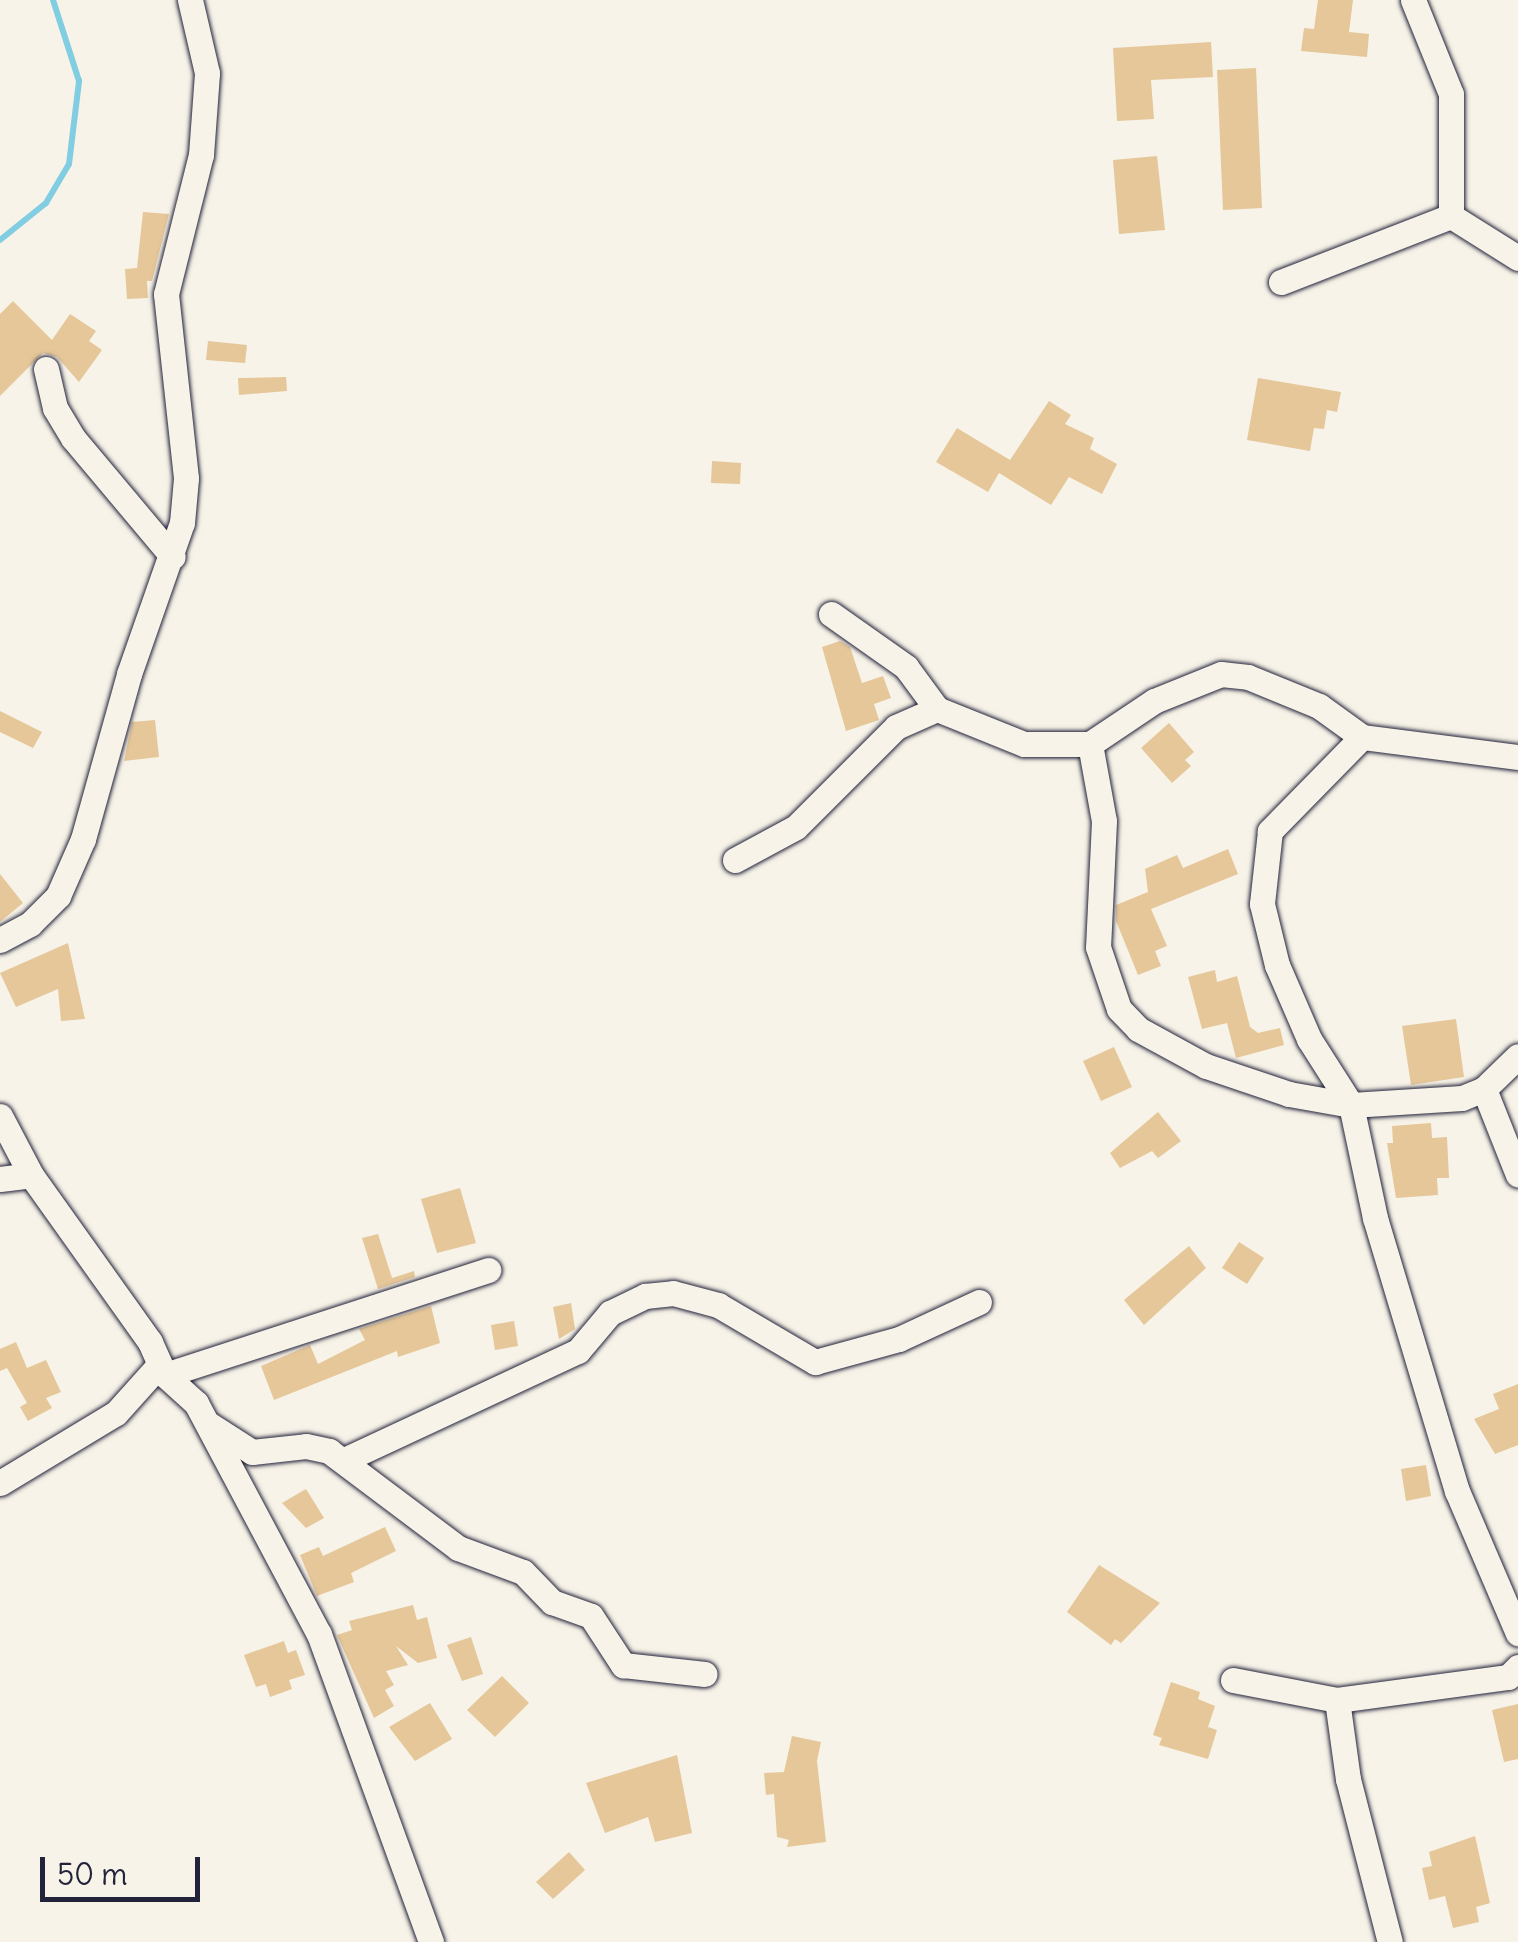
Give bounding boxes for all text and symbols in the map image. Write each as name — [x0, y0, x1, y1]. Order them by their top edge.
scale bar — [45, 1837, 205, 1899]
text: 50 m — [57, 1855, 127, 1893]

